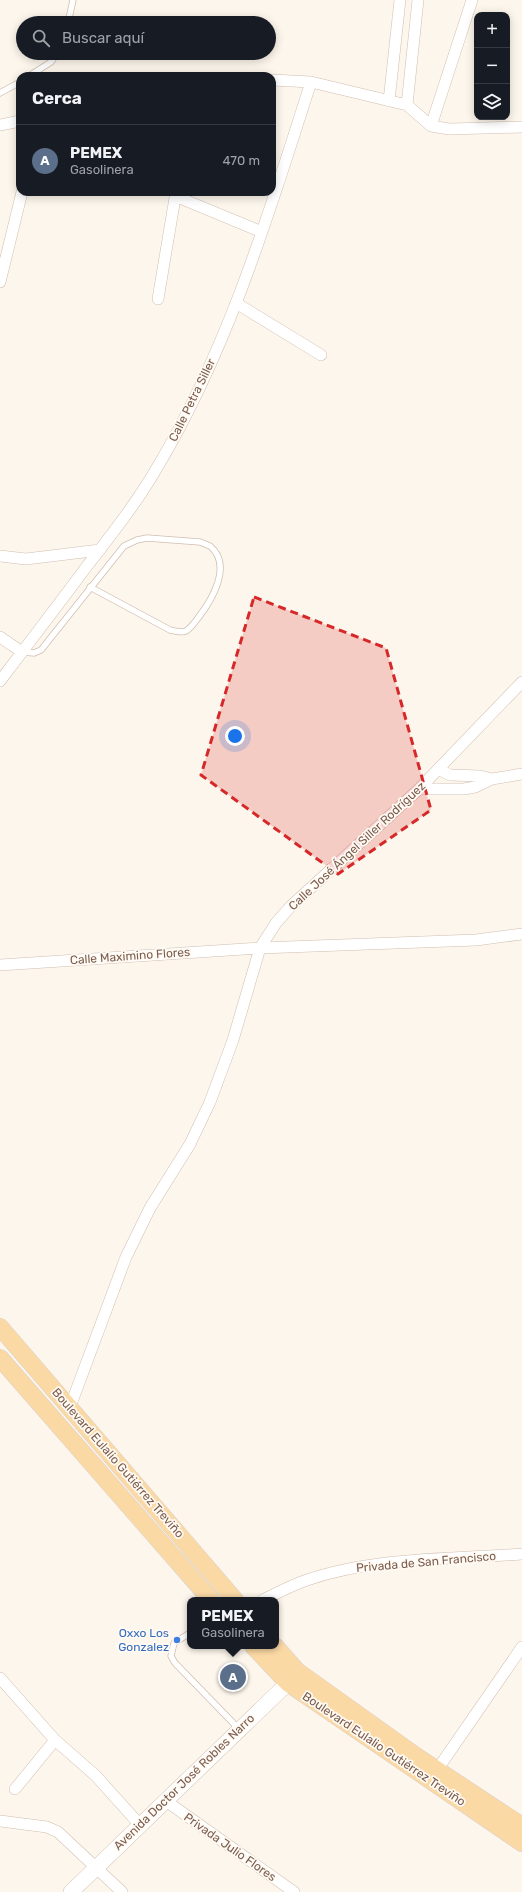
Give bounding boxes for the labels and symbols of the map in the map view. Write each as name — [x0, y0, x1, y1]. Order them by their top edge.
street label: Calle Petra Siller — [166, 356, 218, 444]
your location — [225, 726, 245, 746]
street label: Calle José Ángel Siller Rodríguez — [286, 779, 428, 913]
street label: Calle Maximino Flores — [69, 945, 191, 967]
street label: Boulevard Eulalio Gutiérrez Treviño — [49, 1385, 187, 1541]
street label: Privada de San Francisco — [355, 1549, 497, 1575]
place label: Oxxo Los Gonzalez — [118, 1626, 169, 1654]
marker: Oxxo Los Gonzalez — [172, 1635, 182, 1645]
pin: A — [220, 1662, 246, 1692]
street label: Boulevard Eulalio Gutiérrez Treviño — [300, 1689, 468, 1809]
street label: Avenida Doctor José Robles Narro — [111, 1711, 257, 1853]
street label: Privada Julio Flores — [181, 1810, 279, 1884]

